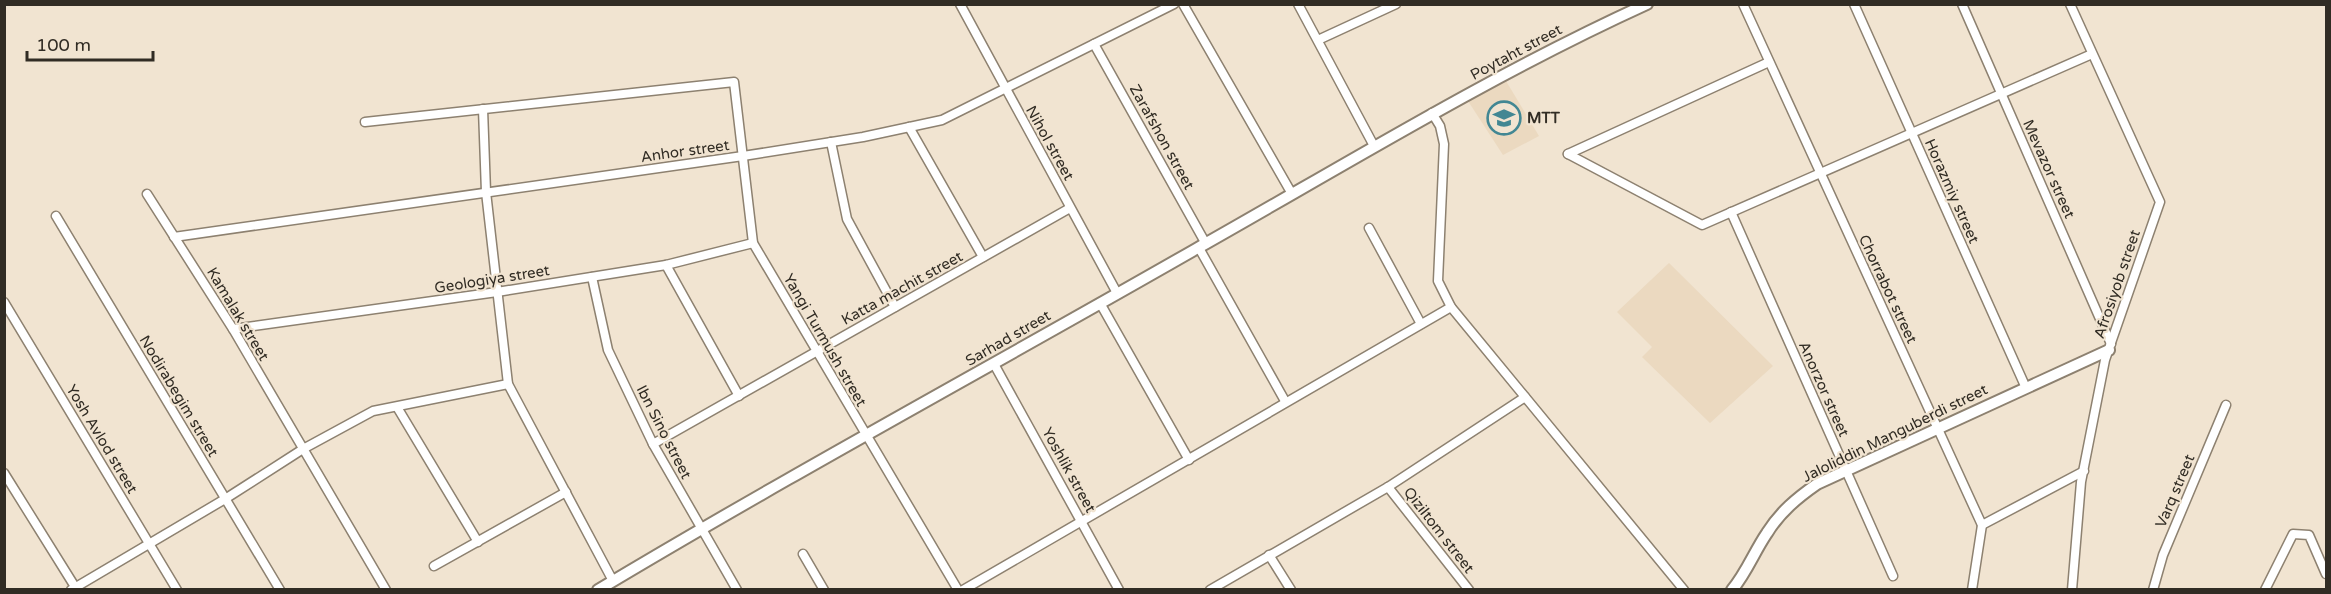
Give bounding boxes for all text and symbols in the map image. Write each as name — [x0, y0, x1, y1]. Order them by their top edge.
street label: Poytaht street — [1467, 20, 1565, 84]
scale bar — [27, 24, 153, 62]
text: 100 m — [36, 34, 91, 56]
street label: Zarafshon street — [1126, 81, 1198, 193]
school or university icon: MTT — [1486, 100, 1522, 136]
street label: Nihol street — [1022, 103, 1078, 184]
place label: MTT — [1527, 109, 1561, 127]
street label: Mevazor street — [2019, 117, 2079, 221]
street label: Anhor street — [640, 136, 731, 166]
street label: Horazmiy street — [1921, 136, 1983, 246]
street label: Afrosiyob street — [2090, 227, 2144, 341]
street label: Chorrabot street — [1855, 232, 1921, 346]
street label: Katta machit street — [838, 247, 966, 329]
street label: Geologiya street — [433, 261, 551, 297]
street label: Kamalak street — [203, 264, 273, 364]
street label: Yangi Turmush street — [780, 270, 871, 410]
street label: Sarhad street — [962, 306, 1054, 370]
street label: Nodirabegim street — [136, 332, 222, 460]
street label: Anorzor street — [1795, 339, 1853, 440]
street label: Jaloliddin Manguberdi street — [1799, 380, 1991, 486]
street label: Yosh Avlod street — [62, 381, 142, 497]
street label: Ibn Sino street — [633, 382, 695, 482]
street label: Yoshlik street — [1038, 424, 1100, 516]
street label: Varq street — [2151, 451, 2199, 530]
street label: Qiziltom street — [1400, 483, 1478, 577]

